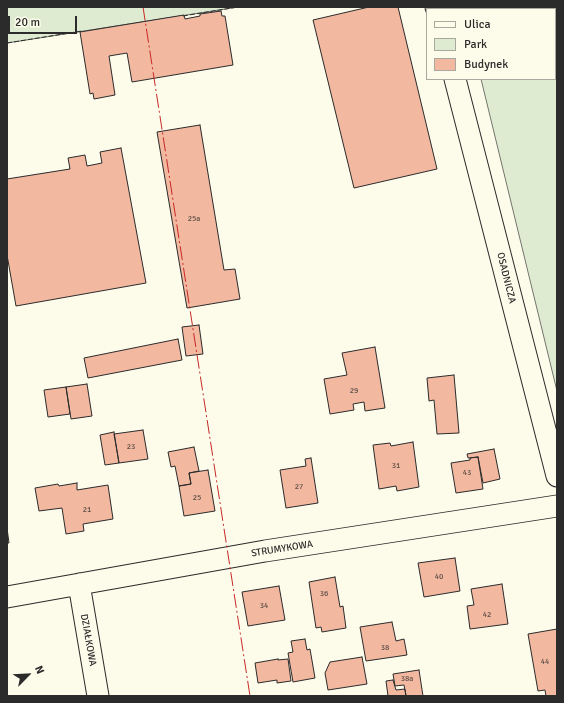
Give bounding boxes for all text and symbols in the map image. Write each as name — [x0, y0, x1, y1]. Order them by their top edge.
scale bar — [10, 8, 79, 34]
legend — [426, 8, 556, 80]
text: 20 m — [15, 15, 40, 30]
text: Ulica — [464, 17, 491, 32]
text: Park — [464, 37, 487, 52]
text: Budynek — [464, 57, 508, 72]
house number: 25a — [188, 214, 200, 224]
street label: OSADNICZA — [494, 251, 518, 305]
house number: 29 — [350, 386, 358, 396]
house number: 23 — [127, 442, 135, 452]
house number: 31 — [392, 461, 400, 471]
house number: 43 — [463, 468, 471, 478]
house number: 27 — [295, 482, 303, 492]
house number: 25 — [193, 493, 201, 503]
house number: 21 — [83, 505, 91, 515]
street label: STRUMYKOWA — [250, 538, 314, 560]
house number: 40 — [435, 572, 443, 582]
house number: 36 — [320, 589, 328, 599]
house number: 34 — [260, 601, 268, 611]
house number: 42 — [483, 610, 491, 620]
street label: DZIAŁKOWA — [77, 613, 99, 667]
house number: 38 — [381, 643, 389, 653]
north arrow — [8, 655, 48, 695]
house number: 44 — [541, 657, 549, 667]
text: N — [32, 664, 47, 676]
house number: 38a — [401, 674, 413, 684]

